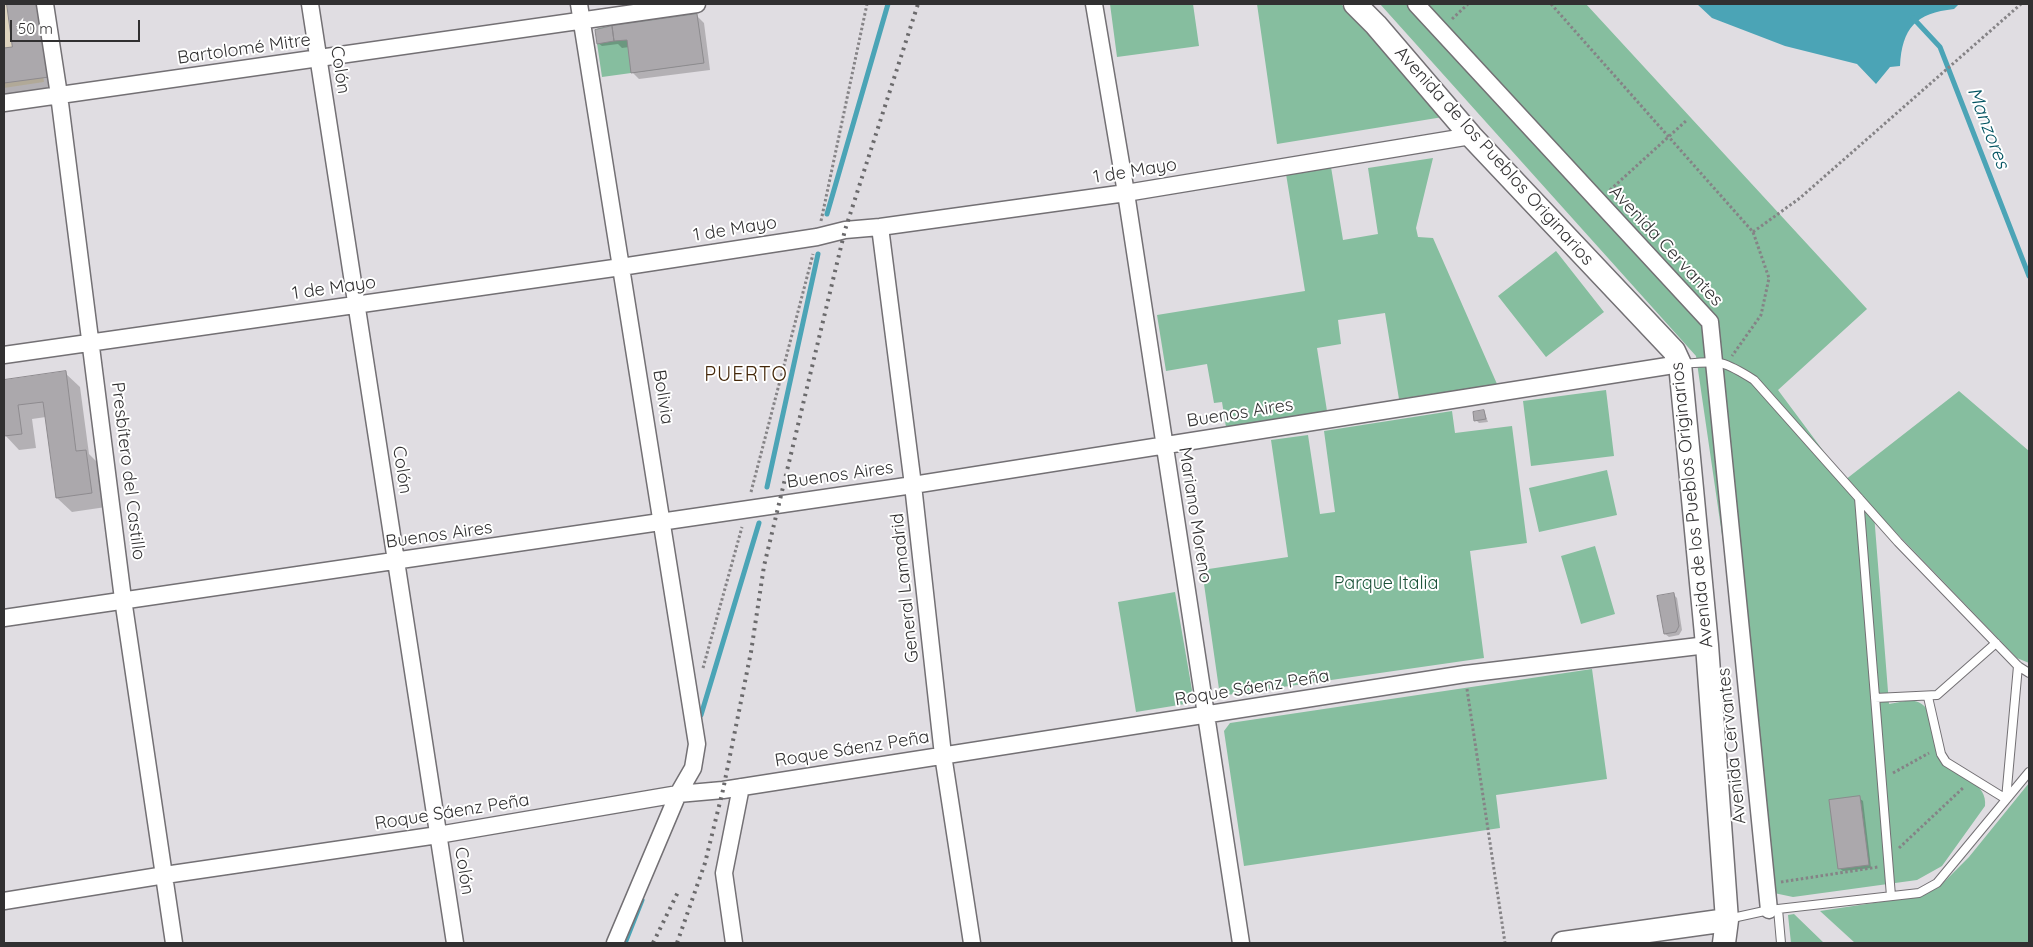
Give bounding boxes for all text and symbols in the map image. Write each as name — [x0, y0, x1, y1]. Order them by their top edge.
scale bar — [12, 10, 142, 42]
text: 50 m — [18, 19, 53, 38]
street label: Bartolomé Mitre — [176, 29, 312, 69]
street label: Avenida de los Pueblos Originarios — [1390, 42, 1598, 270]
street label: Colón — [326, 45, 354, 95]
water label: Manzores — [1962, 84, 2014, 172]
street label: 1 de Mayo — [1092, 154, 1178, 188]
street label: Avenida Cervantes — [1605, 181, 1727, 311]
street label: 1 de Mayo — [692, 212, 778, 246]
street label: 1 de Mayo — [291, 271, 377, 305]
street label: Avenida de los Pueblos Originarios — [1666, 361, 1718, 649]
district label: PUERTO — [703, 363, 789, 387]
street label: Bolivia — [648, 368, 678, 426]
street label: Presbítero del Castillo — [106, 381, 150, 561]
street label: Buenos Aires — [1185, 394, 1295, 432]
street label: Colón — [388, 445, 416, 495]
street label: Mariano Moreno — [1174, 445, 1216, 585]
street label: Buenos Aires — [785, 457, 895, 493]
street label: General Lamadrid — [886, 512, 924, 664]
street label: Buenos Aires — [384, 517, 494, 553]
park label: Parque Italia — [1334, 573, 1438, 595]
street label: Roque Sáenz Peña — [1173, 665, 1331, 711]
street label: Avenida Cervantes — [1713, 667, 1751, 825]
street label: Roque Sáenz Peña — [773, 726, 931, 772]
street label: Roque Sáenz Peña — [373, 789, 531, 835]
street label: Colón — [450, 846, 478, 896]

